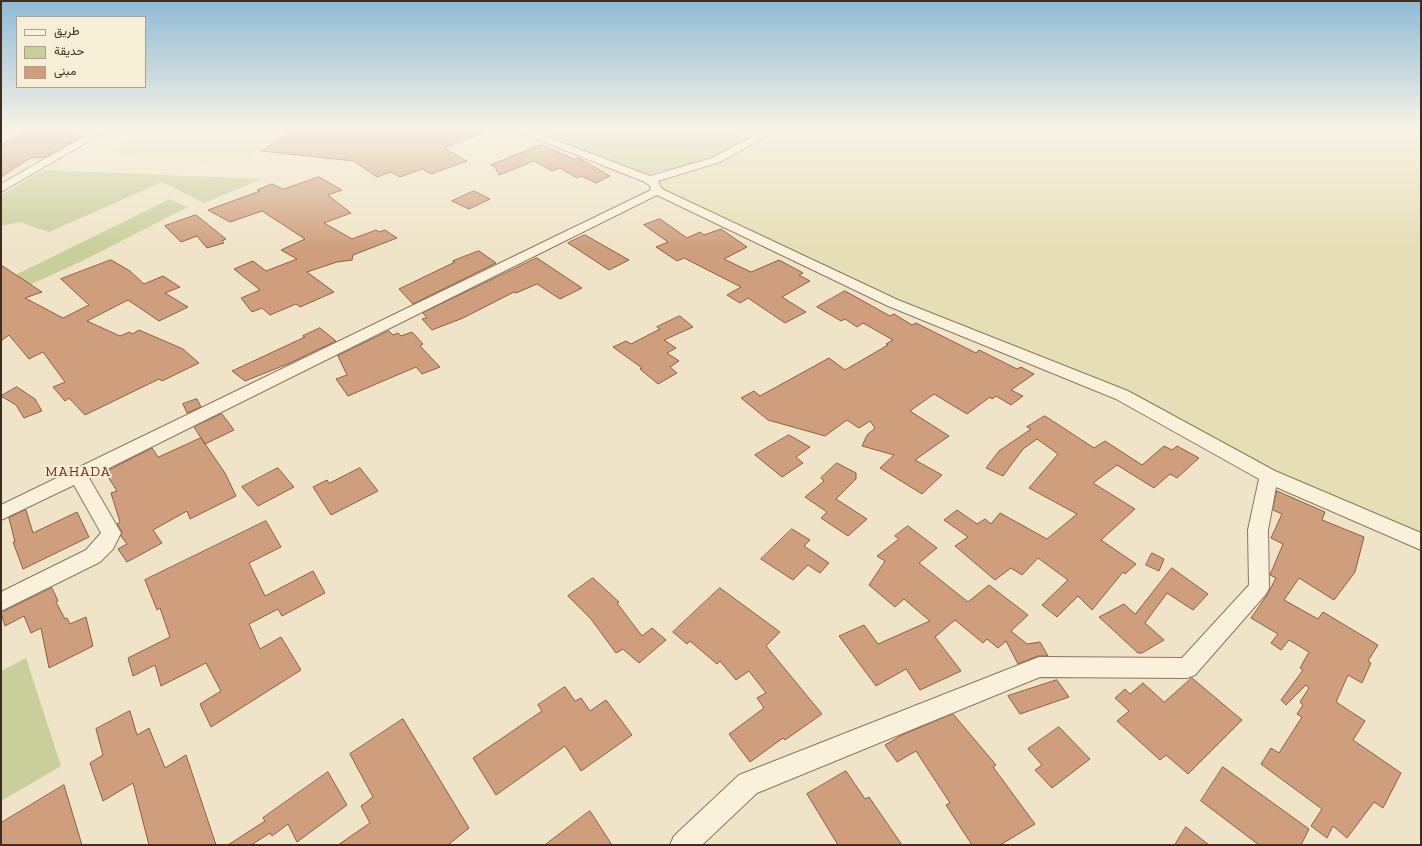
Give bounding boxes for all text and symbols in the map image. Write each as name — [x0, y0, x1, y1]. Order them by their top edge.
legend — [16, 16, 146, 88]
text: طريق — [54, 24, 79, 38]
text: حديقة — [54, 44, 84, 58]
text: مبنى — [54, 64, 76, 78]
district label: MAHADA — [45, 464, 111, 480]

